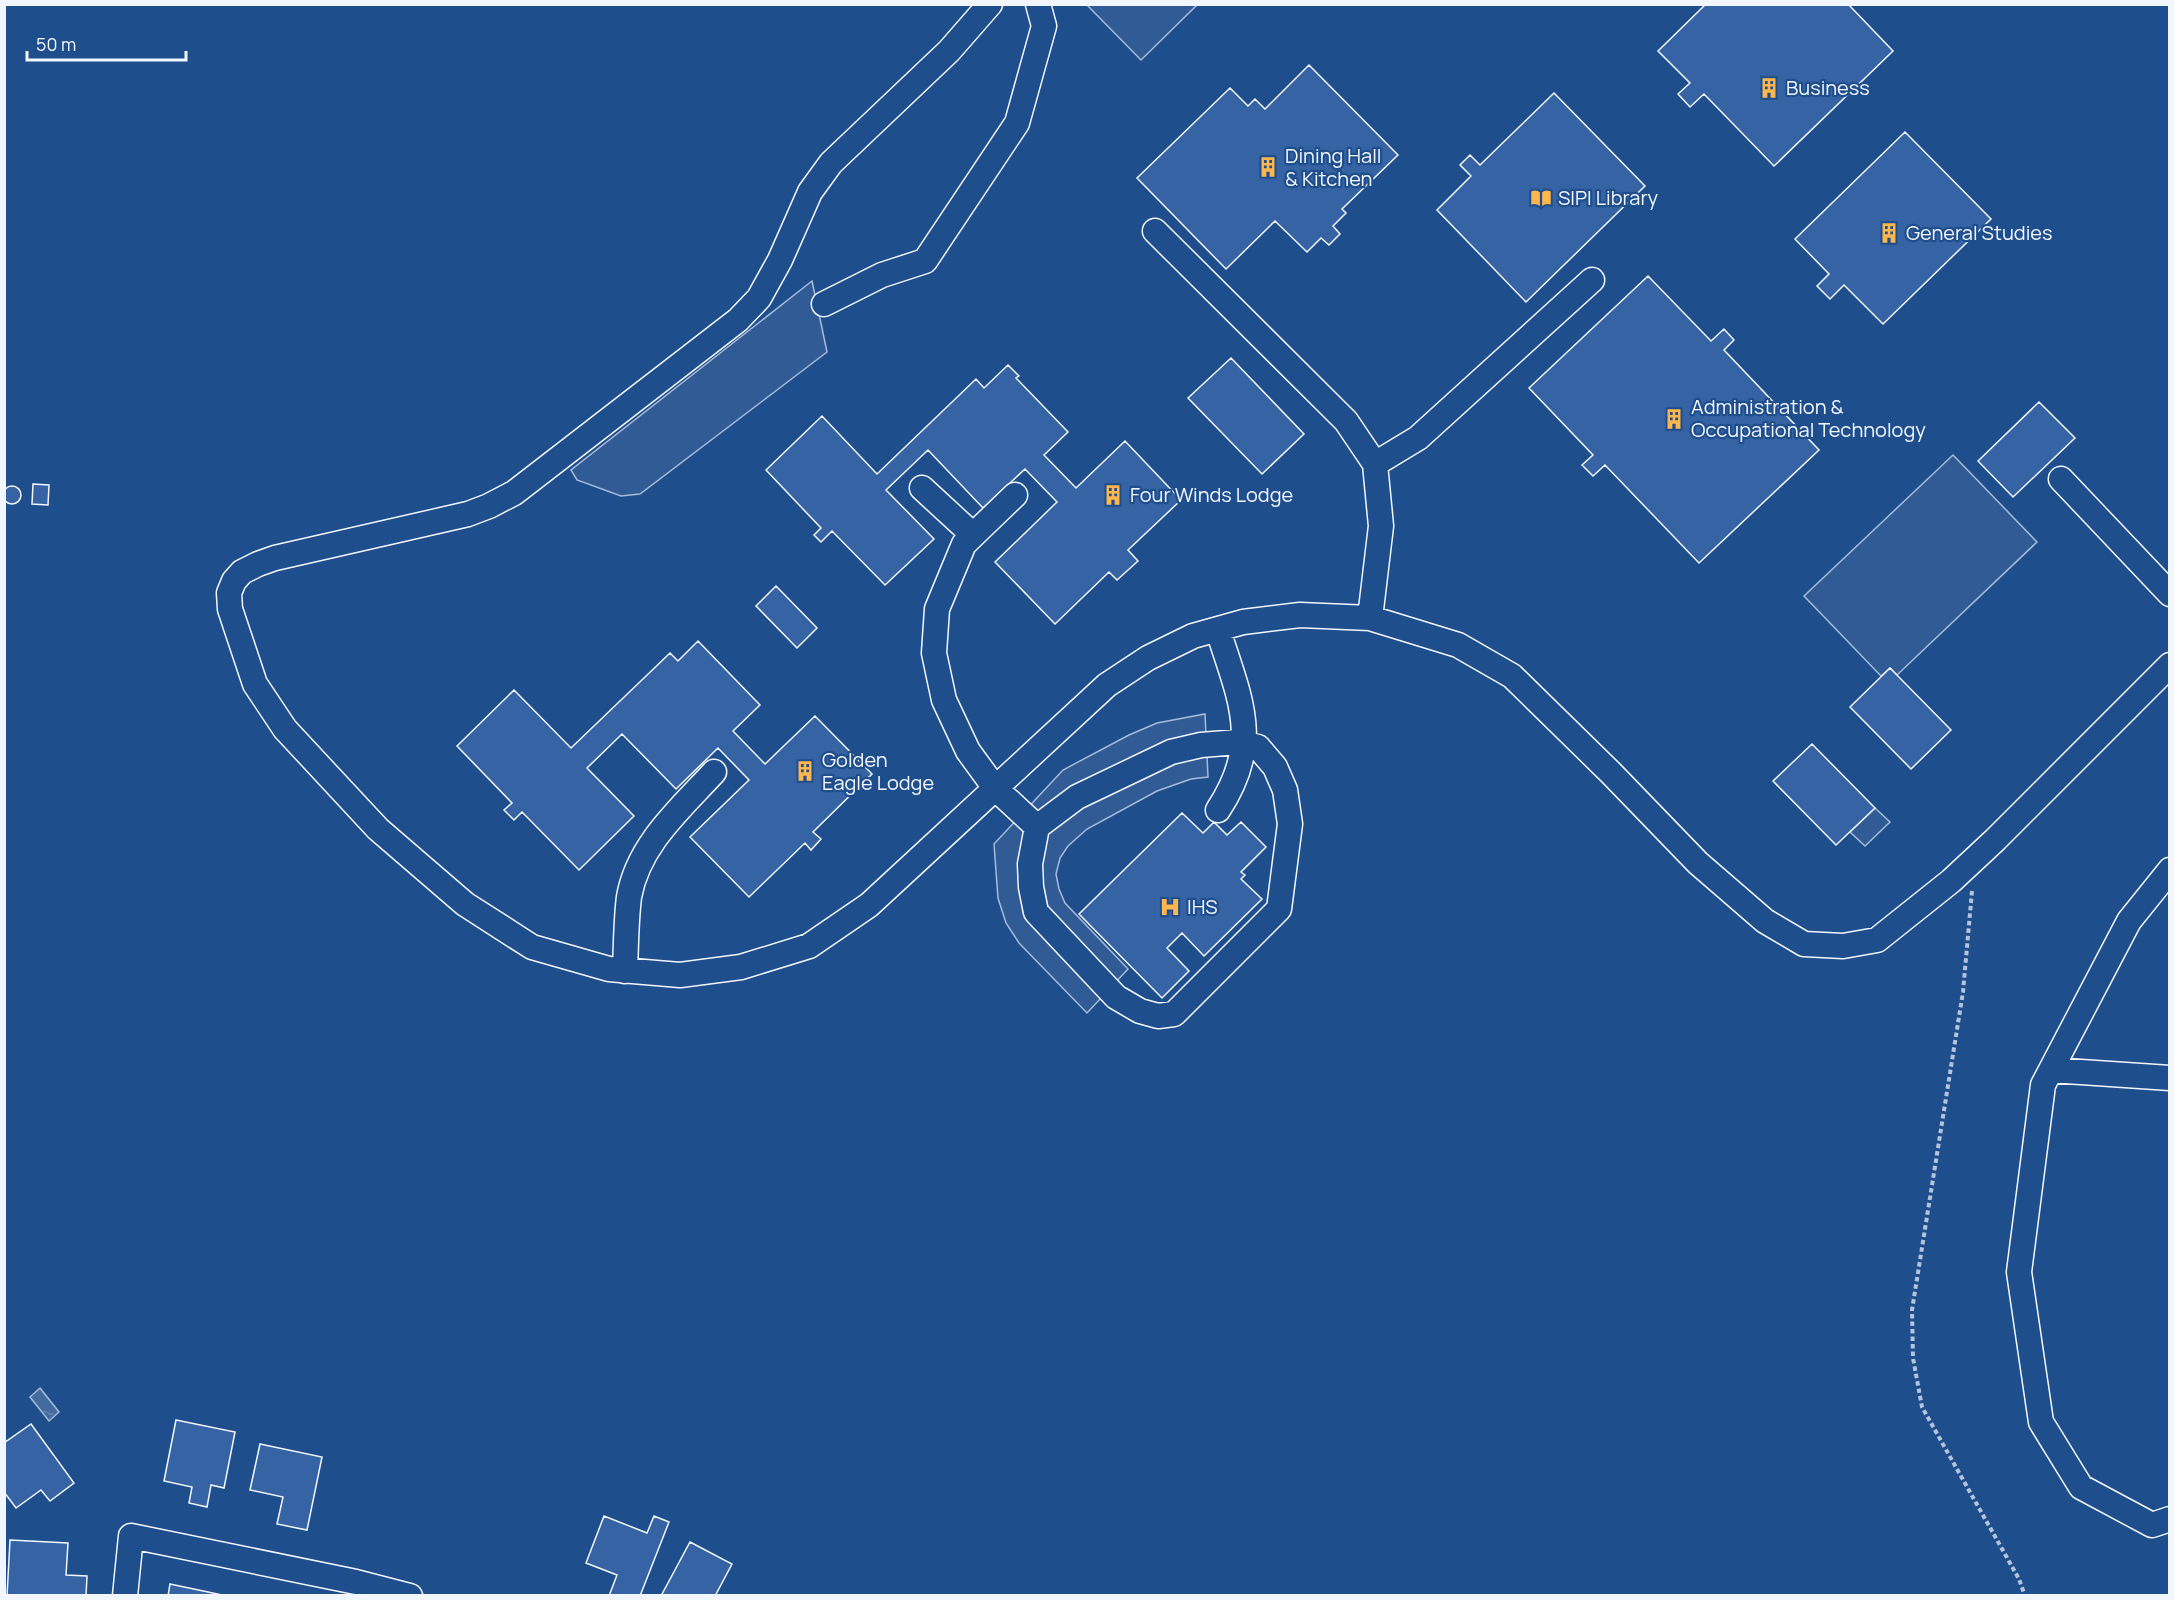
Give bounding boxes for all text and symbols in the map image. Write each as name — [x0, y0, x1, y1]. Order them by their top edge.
scale bar — [27, 24, 186, 62]
text: 50 m — [36, 32, 76, 56]
place label: Business — [1786, 74, 1870, 101]
building icon: Business — [1757, 76, 1781, 100]
place label: Dining Hall & Kitchen — [1285, 142, 1382, 192]
building icon: Dining Hall & Kitchen — [1256, 155, 1280, 179]
place label: SIPI Library — [1558, 184, 1658, 211]
library icon: SIPI Library — [1529, 186, 1553, 210]
place label: General Studies — [1906, 219, 2053, 246]
building icon: General Studies — [1877, 221, 1901, 245]
place label: Administration & Occupational Technology — [1691, 393, 1926, 443]
building icon: Administration & Occupational Technology — [1662, 407, 1686, 431]
place label: Four Winds Lodge — [1130, 481, 1293, 508]
building icon: Four Winds Lodge — [1101, 483, 1125, 507]
place label: Golden Eagle Lodge — [822, 746, 934, 796]
building icon: Golden Eagle Lodge — [793, 759, 817, 783]
place label: IHS — [1187, 893, 1218, 920]
hospital icon: IHS — [1158, 895, 1182, 919]

